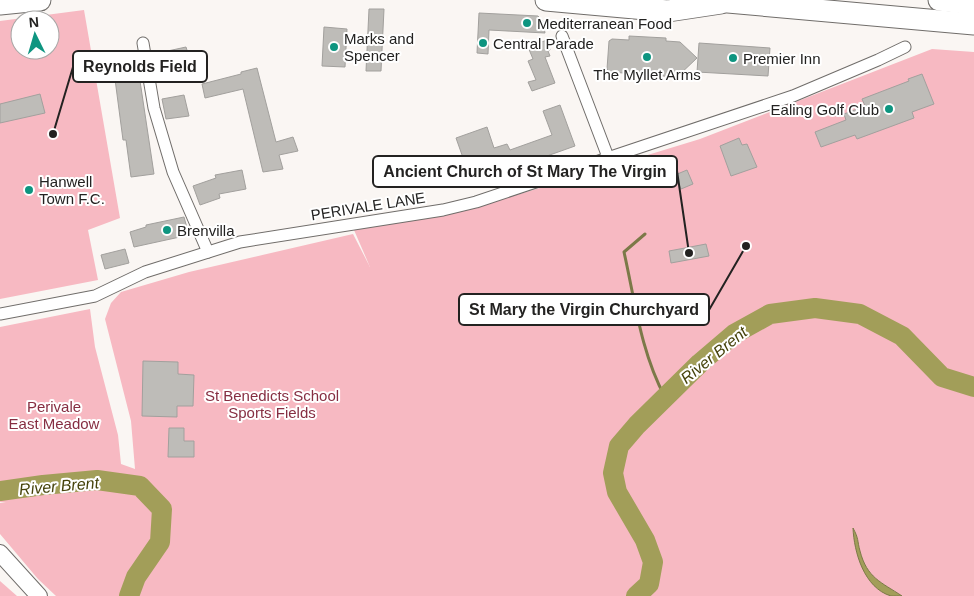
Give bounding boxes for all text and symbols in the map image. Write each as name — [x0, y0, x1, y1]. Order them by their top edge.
north arrow — [10, 10, 60, 60]
text: N — [28, 14, 40, 30]
place label: Mediterranean Food — [537, 15, 672, 32]
marker: Mediterranean Food — [521, 17, 533, 29]
place label: Marks and Spencer — [344, 30, 414, 64]
place label: Central Parade — [493, 35, 594, 52]
marker: Central Parade — [477, 37, 489, 49]
marker: Marks and Spencer — [328, 41, 340, 53]
place label: Premier Inn — [743, 50, 821, 67]
callout: Reynolds Field — [73, 51, 207, 82]
marker: The Myllet Arms — [641, 51, 653, 63]
marker: Premier Inn — [727, 52, 739, 64]
text: Reynolds Field — [83, 58, 197, 75]
place label: The Myllet Arms — [593, 66, 701, 83]
place label: Ealing Golf Club — [771, 101, 879, 118]
marker: Ealing Golf Club — [883, 103, 895, 115]
callout: Ancient Church of St Mary The Virgin — [373, 156, 677, 187]
text: Ancient Church of St Mary The Virgin — [383, 163, 667, 180]
place label: Hanwell Town F.C. — [39, 173, 105, 207]
marker: Hanwell Town F.C. — [23, 184, 35, 196]
street label: PERIVALE LANE — [310, 189, 426, 223]
place label: Brenvilla — [177, 222, 235, 239]
marker: Brenvilla — [161, 224, 173, 236]
callout: St Mary the Virgin Churchyard — [459, 294, 709, 325]
text: St Mary the Virgin Churchyard — [469, 301, 699, 318]
water label: River Brent — [678, 323, 751, 387]
park label: St Benedicts School Sports Fields — [205, 387, 339, 421]
park label: Perivale East Meadow — [9, 398, 100, 432]
water label: River Brent — [18, 474, 100, 498]

